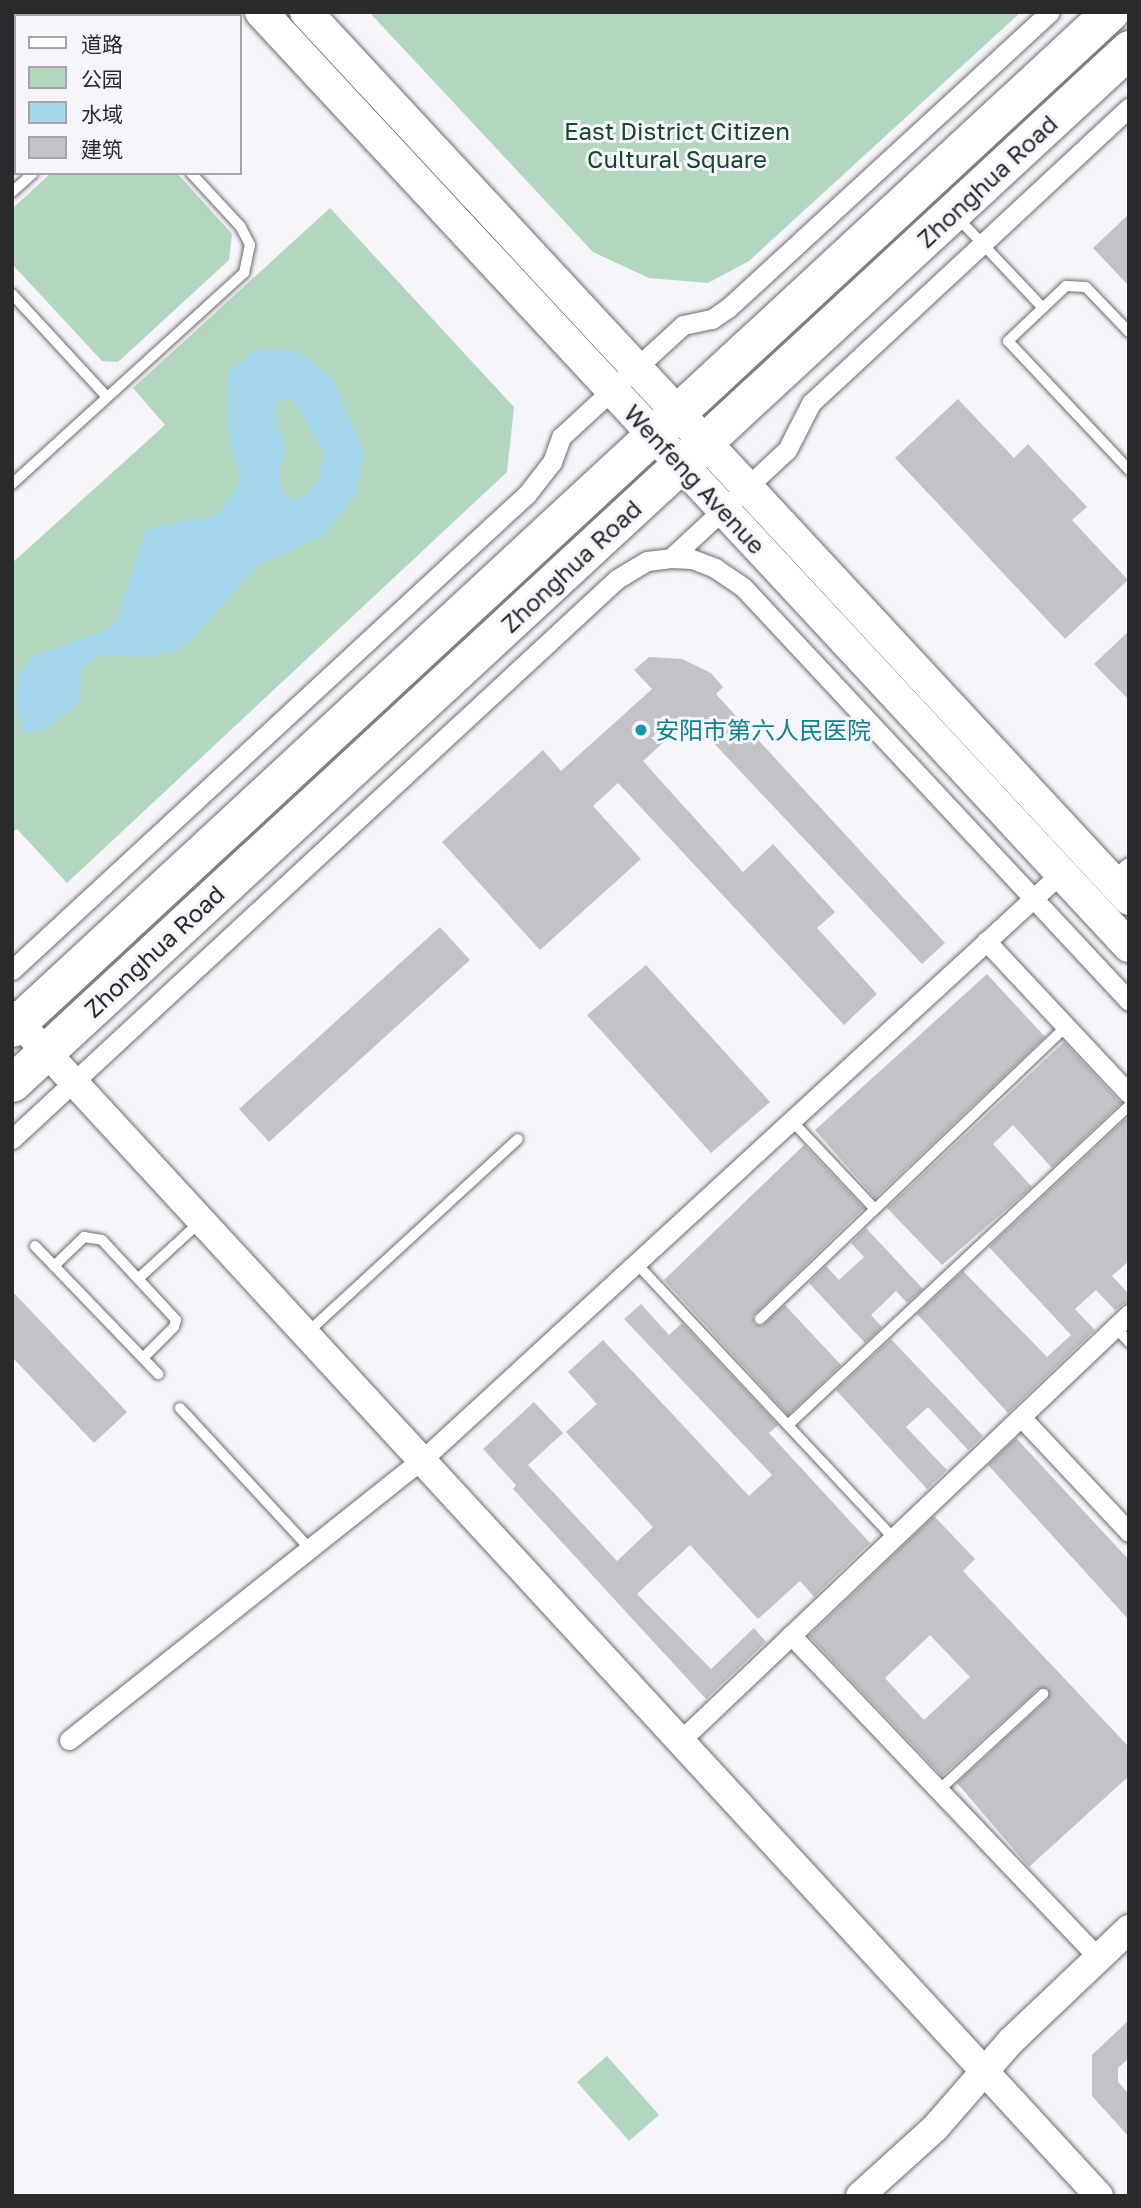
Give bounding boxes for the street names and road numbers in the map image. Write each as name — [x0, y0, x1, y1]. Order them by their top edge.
street label: Zhonghua Road — [911, 109, 1063, 253]
street label: Wenfeng Avenue — [619, 398, 771, 560]
street label: Zhonghua Road — [495, 494, 647, 638]
street label: Zhonghua Road — [78, 879, 230, 1023]

